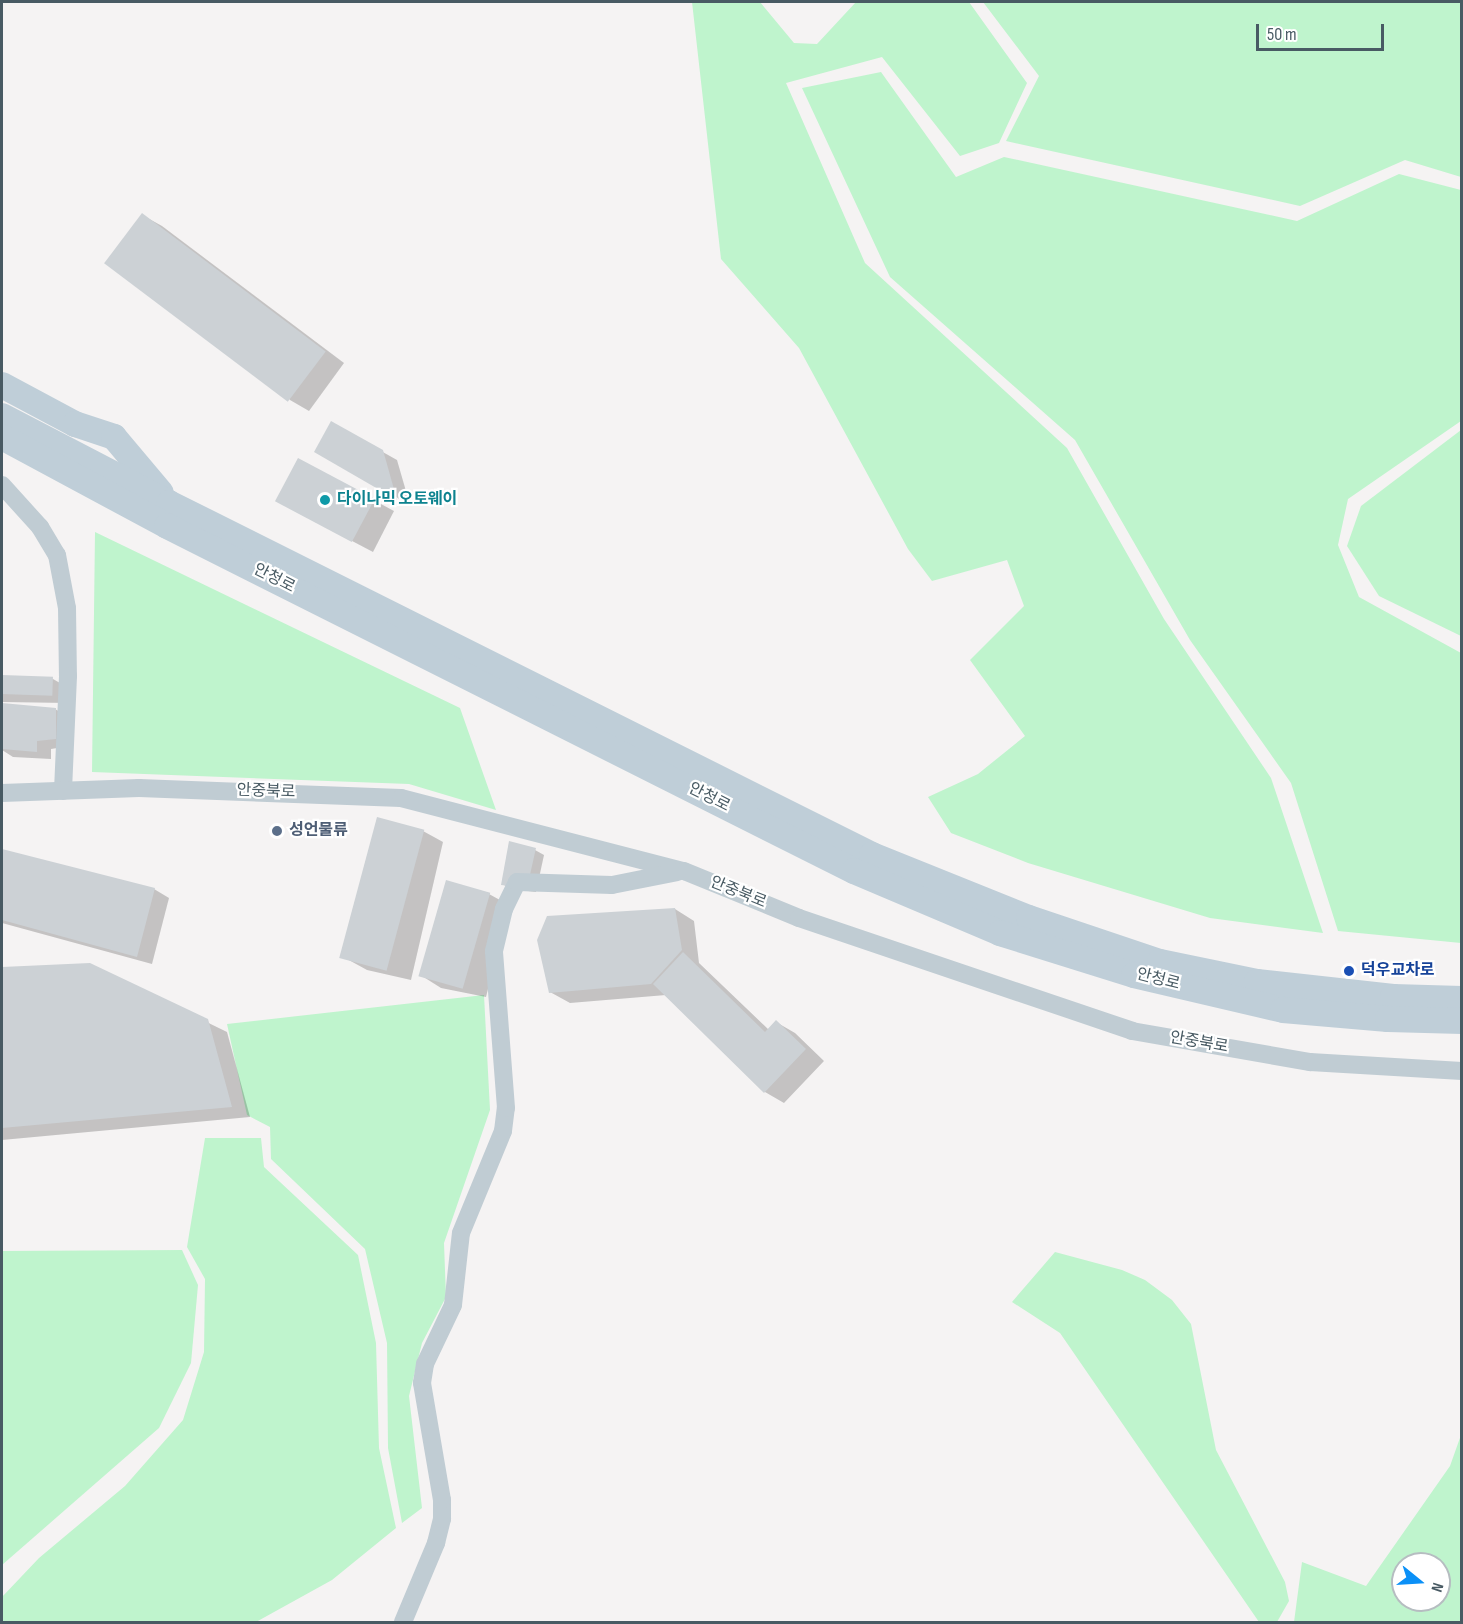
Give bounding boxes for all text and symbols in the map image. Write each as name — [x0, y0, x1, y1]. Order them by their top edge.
scale bar — [1259, 12, 1386, 50]
text: 50 m — [1267, 24, 1297, 45]
place label: 다이나믹 오토웨이 — [337, 490, 457, 510]
marker: 다이나믹 오토웨이 — [318, 493, 332, 507]
street label: 안청로 — [250, 560, 298, 598]
street label: 안청로 — [685, 779, 733, 817]
street label: 안중북로 — [236, 781, 296, 803]
place label: 성언물류 — [289, 821, 348, 841]
marker: 성언물류 — [270, 824, 284, 838]
street label: 안중북로 — [707, 873, 769, 913]
place label: 덕우교차로 — [1361, 961, 1435, 981]
marker: 덕우교차로 — [1342, 964, 1356, 978]
street label: 안청로 — [1134, 965, 1182, 995]
street label: 안중북로 — [1168, 1028, 1230, 1058]
north arrow — [1391, 1552, 1451, 1612]
text: N — [1426, 1580, 1447, 1594]

